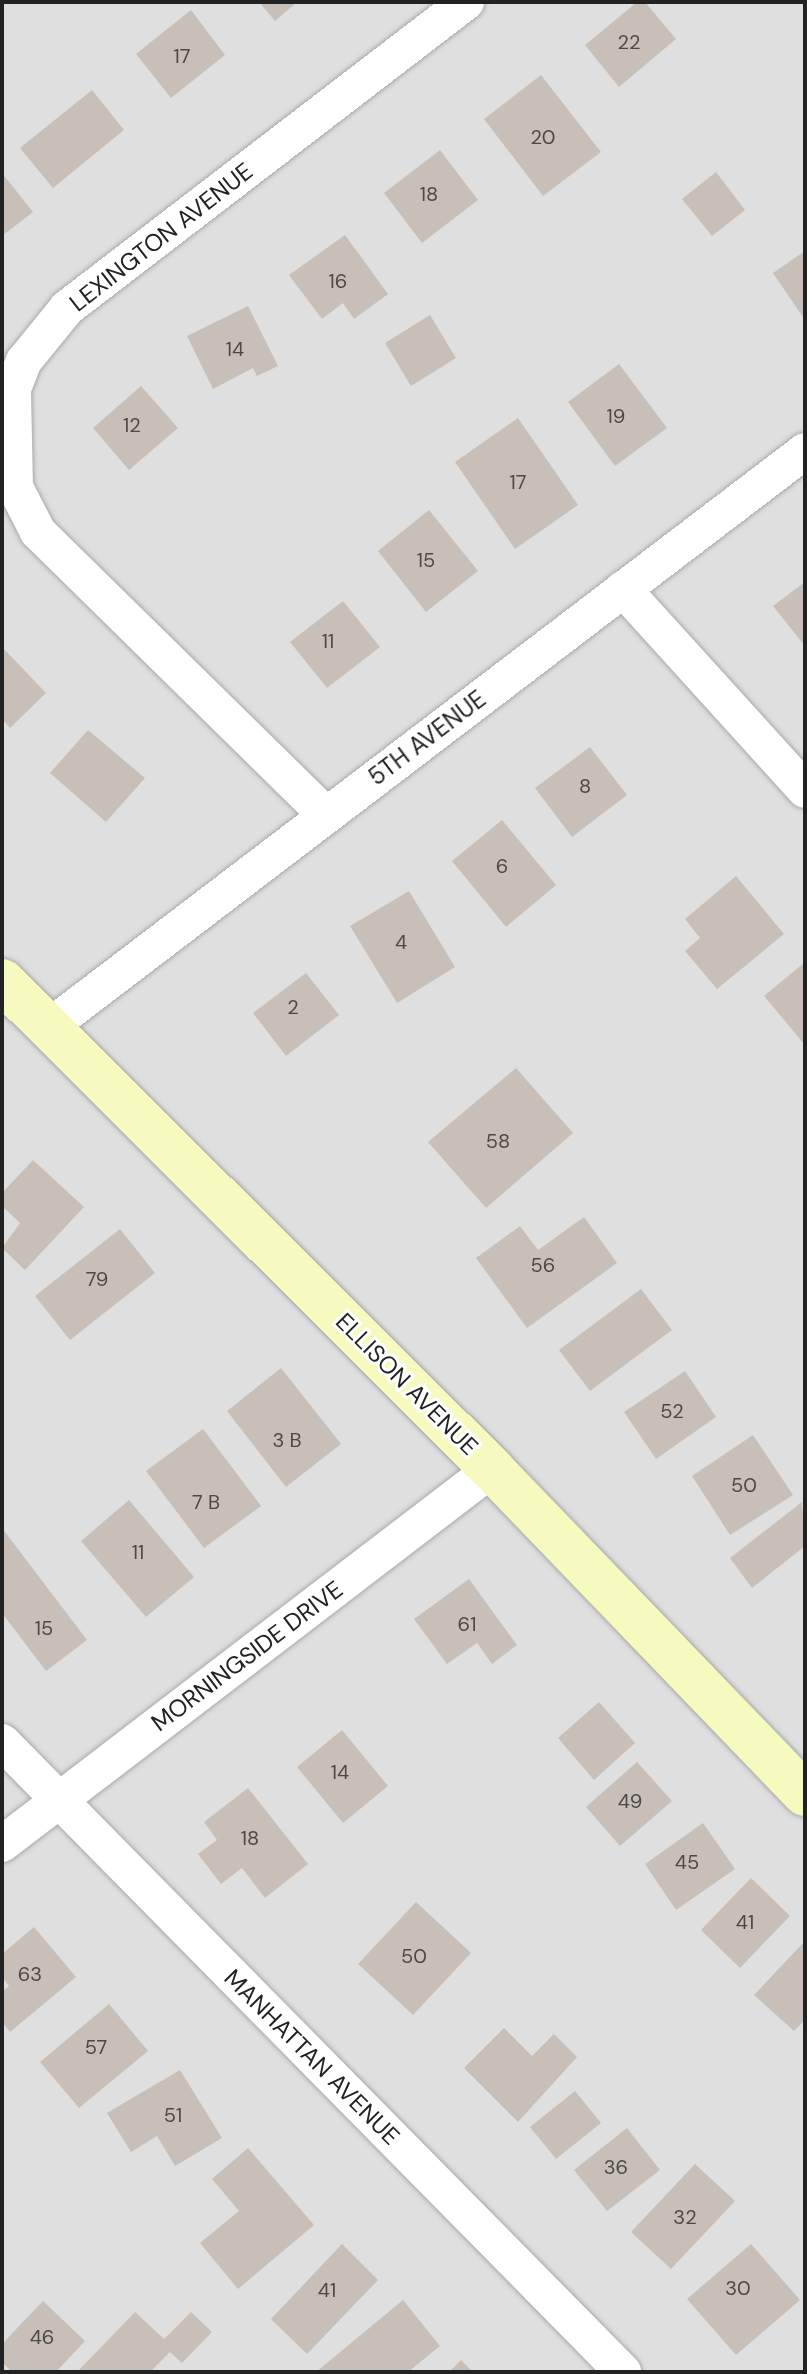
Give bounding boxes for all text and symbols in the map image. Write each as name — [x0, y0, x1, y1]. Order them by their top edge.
house number: 22 — [617, 30, 641, 54]
house number: 17 — [174, 44, 190, 68]
house number: 20 — [531, 125, 555, 149]
street label: LEXINGTON AVENUE — [64, 157, 258, 317]
house number: 18 — [420, 182, 438, 206]
house number: 16 — [329, 269, 347, 293]
house number: 14 — [226, 337, 244, 361]
house number: 19 — [607, 404, 625, 428]
house number: 12 — [123, 413, 141, 437]
house number: 17 — [510, 470, 526, 494]
house number: 15 — [417, 548, 435, 572]
house number: 11 — [322, 629, 334, 653]
street label: 5TH AVENUE — [363, 685, 491, 791]
house number: 8 — [579, 774, 591, 798]
house number: 6 — [496, 854, 508, 878]
house number: 4 — [395, 930, 407, 954]
house number: 2 — [287, 995, 299, 1019]
house number: 58 — [486, 1129, 510, 1153]
house number: 56 — [531, 1253, 555, 1277]
house number: 79 — [86, 1267, 108, 1291]
street label: ELLISON AVENUE — [330, 1307, 484, 1461]
house number: 52 — [660, 1399, 684, 1423]
house number: 3 B — [272, 1428, 302, 1452]
house number: 50 — [731, 1473, 757, 1497]
house number: 7 B — [192, 1490, 220, 1514]
house number: 11 — [132, 1540, 144, 1564]
street label: MORNINGSIDE DRIVE — [146, 1575, 348, 1737]
house number: 61 — [458, 1612, 476, 1636]
house number: 15 — [35, 1616, 53, 1640]
house number: 14 — [331, 1760, 349, 1784]
house number: 49 — [618, 1789, 642, 1813]
house number: 18 — [241, 1826, 259, 1850]
house number: 45 — [675, 1850, 699, 1874]
house number: 41 — [736, 1910, 754, 1934]
house number: 50 — [401, 1944, 427, 1968]
house number: 63 — [18, 1962, 42, 1986]
street label: MANHATTAN AVENUE — [218, 1963, 406, 2151]
house number: 57 — [85, 2035, 107, 2059]
house number: 51 — [164, 2103, 182, 2127]
house number: 36 — [604, 2155, 628, 2179]
house number: 32 — [673, 2205, 697, 2229]
house number: 30 — [725, 2276, 751, 2300]
house number: 41 — [318, 2278, 336, 2302]
house number: 46 — [30, 2325, 54, 2349]

